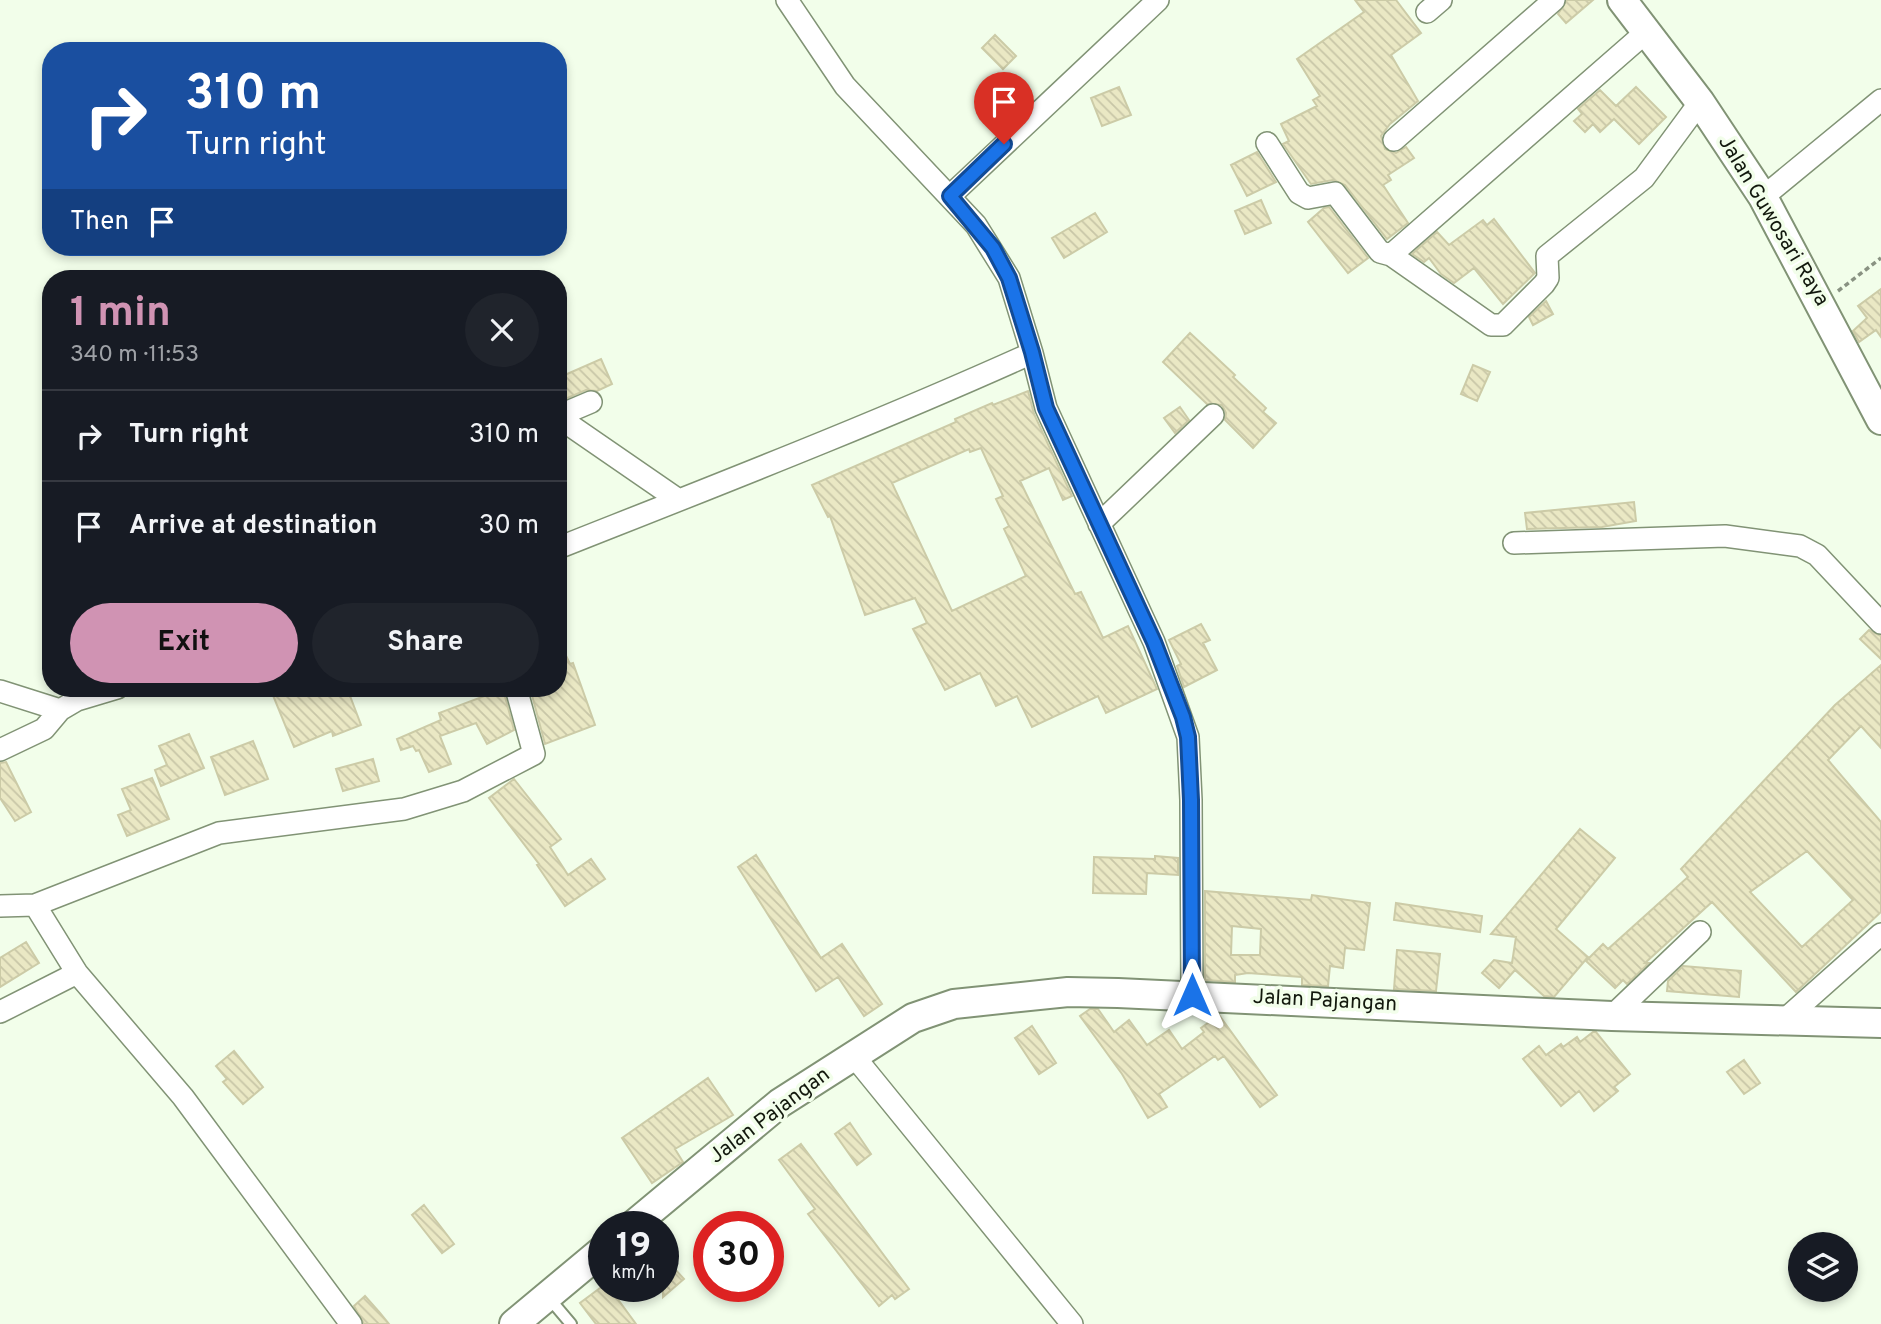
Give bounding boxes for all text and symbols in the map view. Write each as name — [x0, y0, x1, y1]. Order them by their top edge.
text: 310 m — [185, 65, 321, 127]
icon: right — [70, 70, 161, 161]
pin — [974, 72, 1034, 144]
icon: arrive — [985, 83, 1023, 121]
text: Turn right — [185, 126, 327, 166]
street label: Jalan Guwosari Raya — [1711, 131, 1835, 311]
icon: arrive — [143, 203, 181, 241]
text: Then — [70, 206, 129, 239]
text: 1 min — [70, 288, 171, 341]
button: close — [465, 293, 539, 367]
text: 340 m · 11:53 — [70, 341, 199, 370]
icon: right — [70, 417, 108, 455]
text: Turn right — [129, 419, 249, 452]
text: 310 m — [469, 419, 539, 452]
icon: arrive — [70, 508, 108, 546]
text: Arrive at destination — [129, 510, 377, 543]
text: 30 m — [479, 510, 539, 543]
button: Exit — [70, 603, 298, 683]
button: Share — [312, 603, 539, 683]
position arrow — [1155, 958, 1229, 1032]
street label: Jalan Pajangan — [1252, 984, 1398, 1018]
street label: Jalan Pajangan — [704, 1062, 836, 1170]
speed limit sign: 30 — [693, 1211, 784, 1302]
text: 19 — [616, 1225, 651, 1269]
map controls — [1788, 1232, 1858, 1302]
button: layers — [1788, 1232, 1858, 1302]
text: km/h — [612, 1262, 655, 1285]

